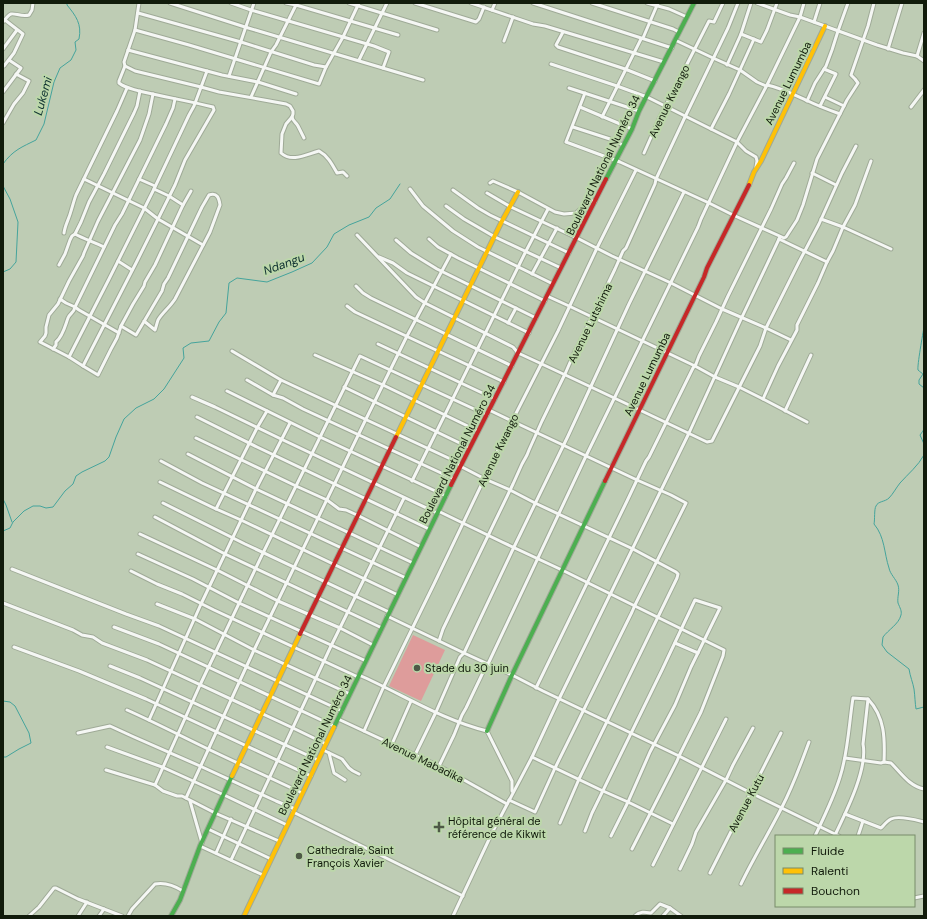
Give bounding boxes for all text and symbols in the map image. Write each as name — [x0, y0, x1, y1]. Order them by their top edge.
street label: Avenue Lumumba — [762, 39, 814, 127]
street label: Avenue Kwango — [645, 62, 693, 140]
water label: Lukemi — [30, 74, 56, 117]
street label: Boulevard National Numéro 34 — [563, 92, 643, 237]
water label: Ndangu — [261, 249, 307, 279]
street label: Avenue Lutshima — [565, 281, 615, 365]
street label: Avenue Lumumba — [621, 330, 673, 418]
street label: Boulevard National Numéro 34 — [416, 382, 498, 526]
street label: Avenue Kwango — [474, 411, 522, 489]
place label: Stade du 30 juin — [425, 661, 509, 675]
marker: Stade du 30 juin — [412, 663, 422, 673]
street label: Boulevard National Numéro 34 — [275, 672, 355, 817]
street label: Avenue Mabadika — [380, 734, 466, 786]
street label: Avenue Kutu — [725, 772, 767, 834]
place label: Hôpital général de référence de Kikwit — [448, 814, 546, 841]
marker: Hôpital général de référence de Kikwit — [433, 821, 445, 833]
legend — [775, 835, 915, 907]
place label: Cathedrale, Saint François Xavier — [307, 843, 394, 870]
text: Fluide — [811, 843, 844, 859]
marker: Cathedrale, Saint François Xavier — [294, 851, 304, 861]
text: Ralenti — [811, 863, 849, 879]
text: Bouchon — [811, 883, 860, 899]

